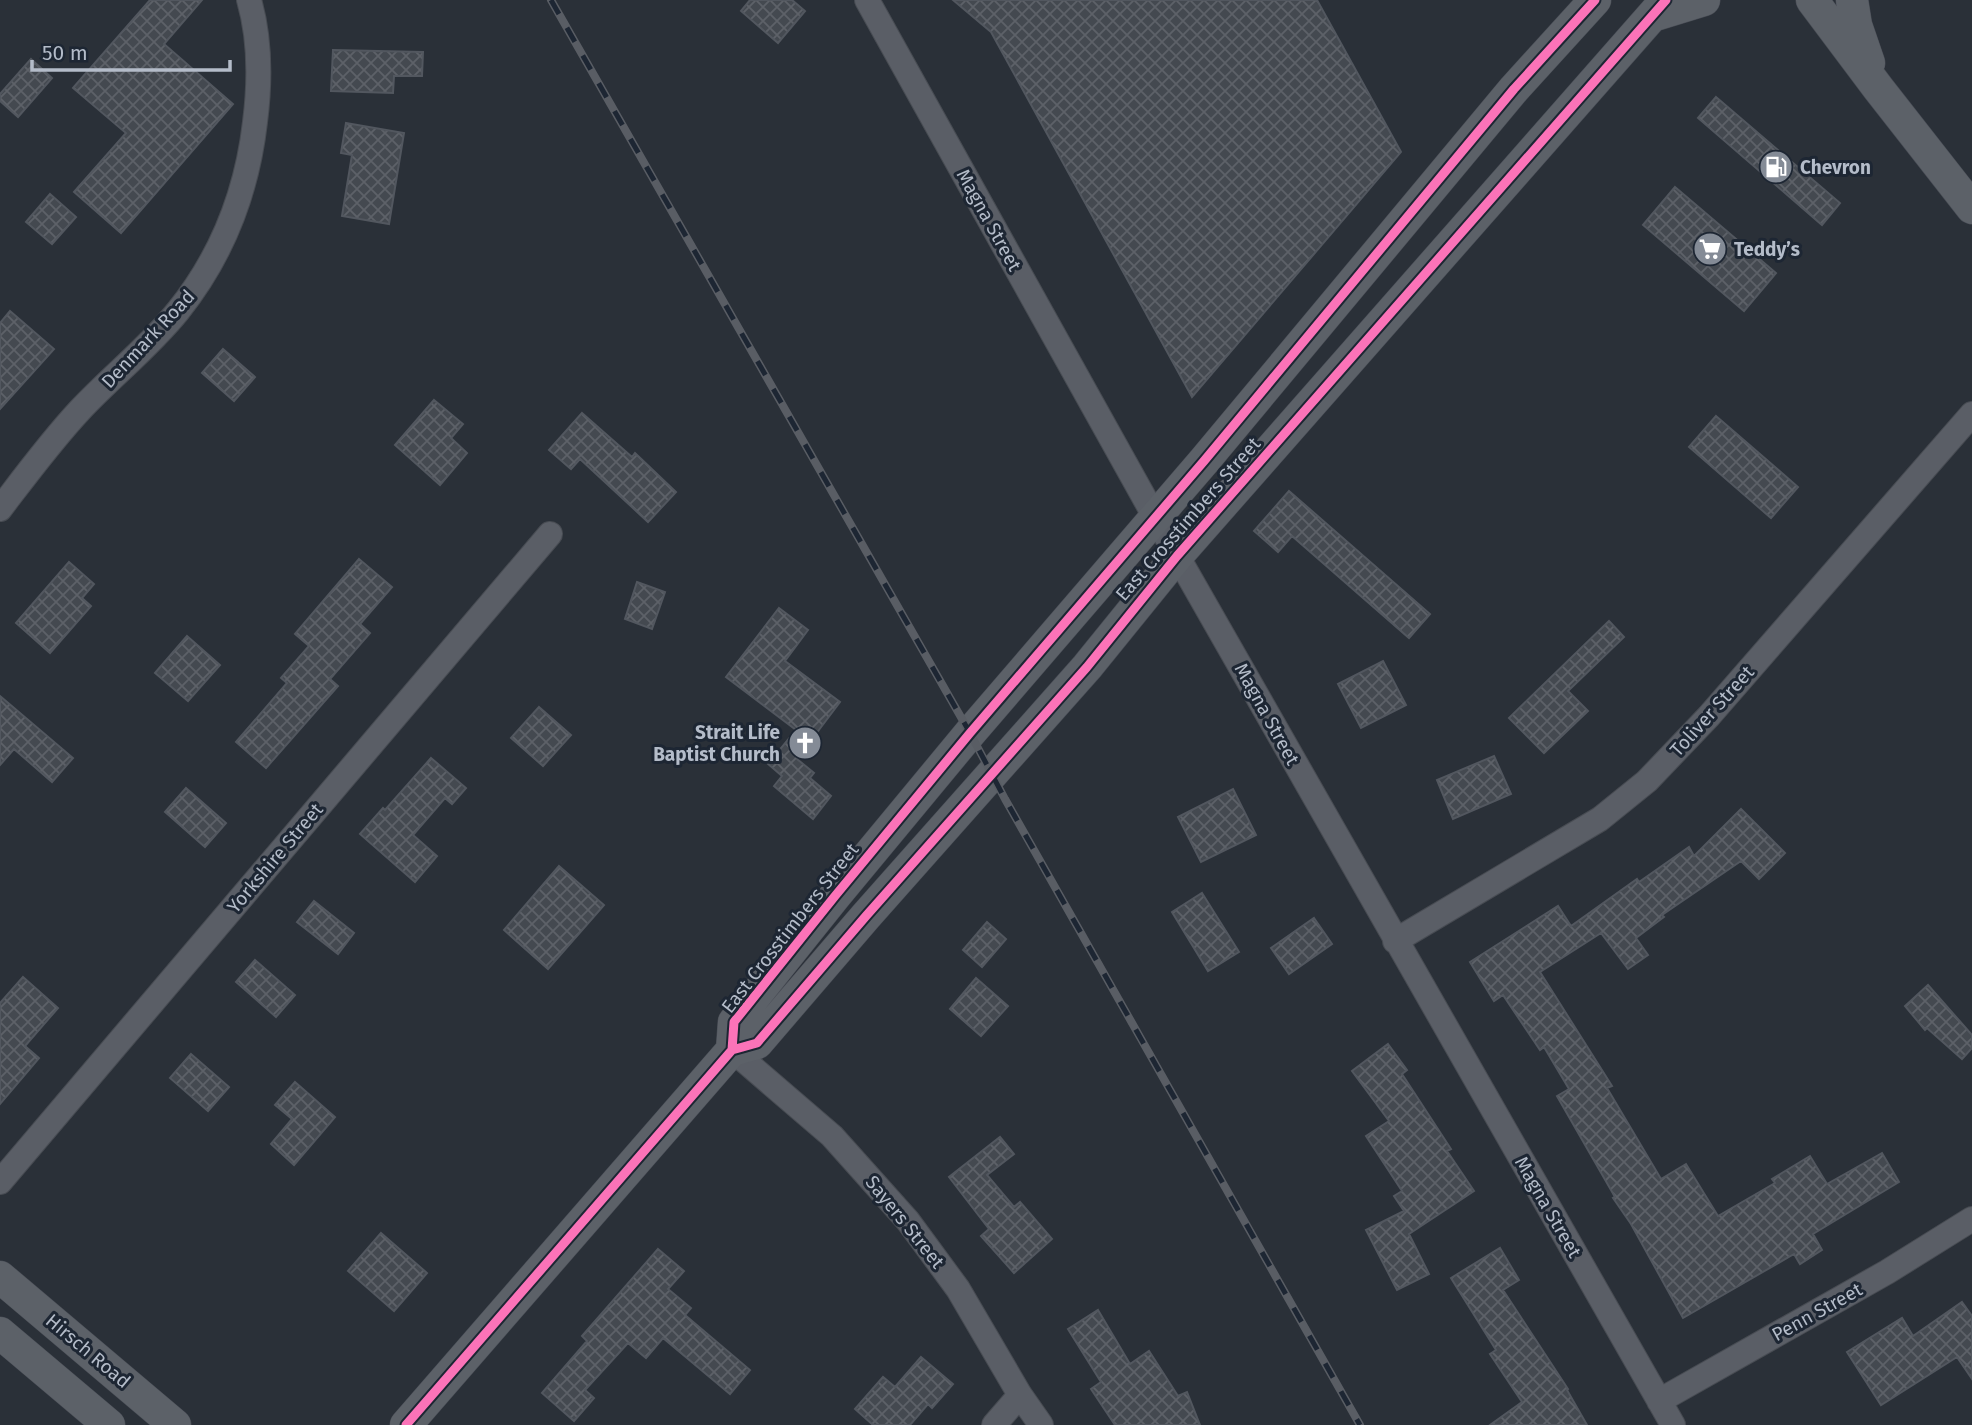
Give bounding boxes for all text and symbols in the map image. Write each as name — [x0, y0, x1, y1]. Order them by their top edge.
scale bar — [32, 28, 229, 72]
text: 50 m — [42, 40, 88, 66]
fuel station icon: Chevron — [1757, 148, 1795, 186]
place label: Chevron — [1800, 156, 1871, 179]
street label: Magna Street — [952, 165, 1026, 275]
supermarket icon: Teddy’s — [1691, 230, 1729, 268]
place label: Teddy’s — [1734, 238, 1800, 261]
street label: Denmark Road — [97, 285, 199, 393]
street label: East Crosstimbers Street — [1111, 432, 1265, 606]
street label: Magna Street — [1230, 659, 1304, 769]
street label: Toliver Street — [1665, 661, 1759, 761]
place label: Strait Life Baptist Church — [653, 721, 780, 766]
church icon: Strait Life Baptist Church — [786, 724, 824, 762]
street label: Yorkshire Street — [222, 798, 328, 918]
street label: East Crosstimbers Street — [717, 838, 864, 1018]
street label: Magna Street — [1510, 1152, 1586, 1262]
street label: Sayers Street — [861, 1171, 949, 1273]
street label: Penn Street — [1768, 1278, 1866, 1346]
street label: Hirsch Road — [41, 1309, 135, 1393]

